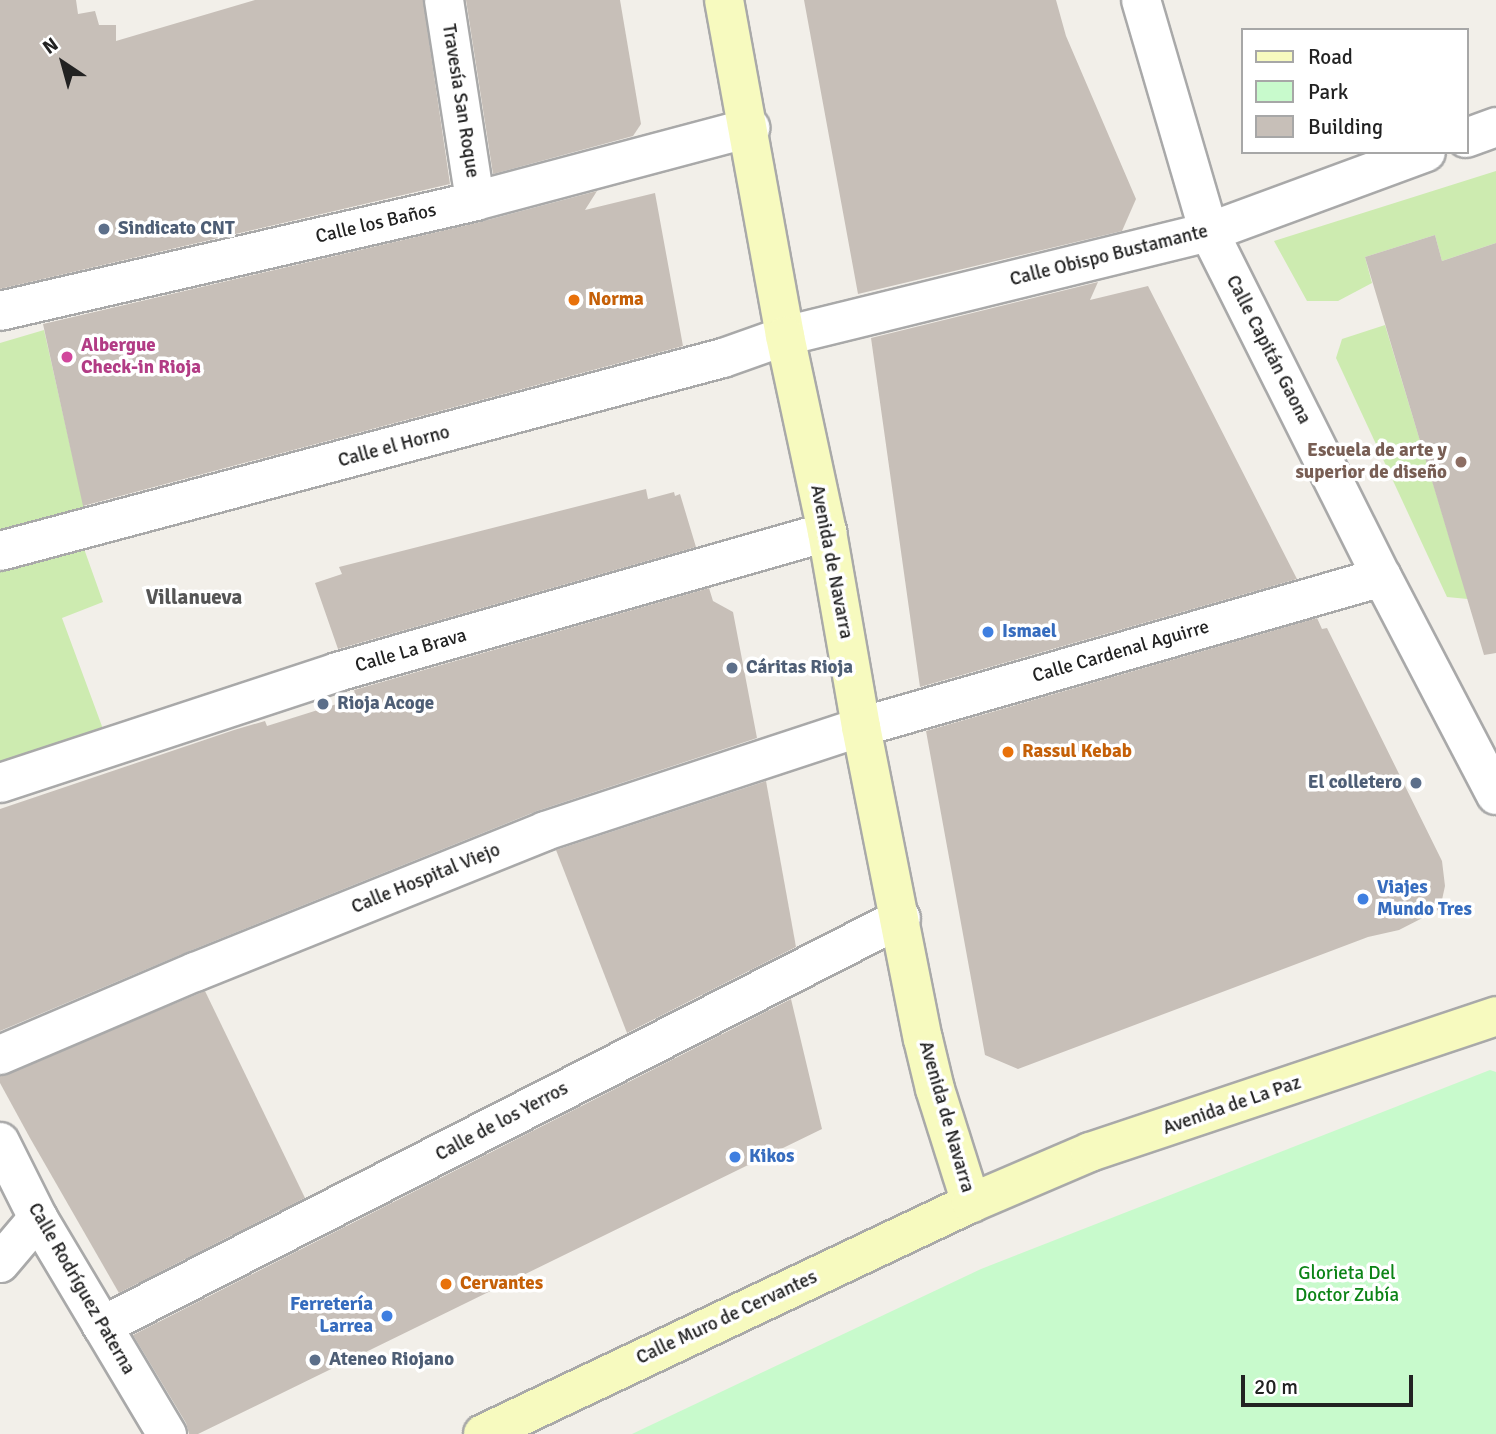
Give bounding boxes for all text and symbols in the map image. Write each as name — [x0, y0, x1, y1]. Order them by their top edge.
street label: Travesía San Roque — [437, 22, 483, 180]
north arrow — [28, 28, 98, 98]
legend — [1240, 28, 1468, 154]
text: N — [38, 32, 63, 60]
text: Road — [1308, 44, 1353, 70]
text: Park — [1308, 79, 1348, 105]
text: Building — [1308, 114, 1383, 140]
street label: Calle los Baños — [314, 199, 438, 249]
place label: Sindicato CNT — [118, 218, 235, 240]
street label: Calle Obispo Bustamante — [1008, 220, 1210, 292]
marker: Sindicato CNT — [96, 221, 112, 237]
street label: Calle Capitán Gaona — [1221, 272, 1315, 428]
place label: Norma — [588, 289, 644, 311]
marker: Norma — [566, 292, 582, 308]
place label: Albergue Check-in Rioja — [81, 335, 201, 379]
marker: Albergue Check-in Rioja — [59, 349, 75, 365]
street label: Calle el Horno — [336, 421, 452, 473]
place label: Escuela de arte y superior de diseño — [1295, 440, 1447, 484]
marker: Escuela de arte y superior de diseño — [1453, 454, 1469, 470]
street label: Avenida de Navarra — [805, 483, 857, 641]
district label: Villanueva — [146, 584, 242, 610]
street label: Calle Cardenal Aguirre — [1030, 616, 1212, 688]
place label: Ismael — [1002, 621, 1057, 643]
street label: Calle La Brava — [353, 624, 469, 678]
marker: Ismael — [980, 624, 996, 640]
place label: Cáritas Rioja — [746, 657, 853, 679]
marker: Cáritas Rioja — [724, 660, 740, 676]
place label: Rioja Acoge — [337, 693, 434, 715]
marker: Rioja Acoge — [315, 696, 331, 712]
place label: Rassul Kebab — [1022, 741, 1132, 763]
marker: Rassul Kebab — [1000, 744, 1016, 760]
place label: El colletero — [1308, 772, 1402, 794]
marker: El colletero — [1408, 775, 1424, 791]
street label: Calle Hospital Viejo — [348, 839, 504, 919]
place label: Viajes Mundo Tres — [1377, 877, 1472, 921]
marker: Viajes Mundo Tres — [1355, 891, 1371, 907]
street label: Avenida de Navarra — [913, 1039, 979, 1195]
street label: Avenida de La Paz — [1160, 1072, 1304, 1140]
street label: Calle de los Yerros — [432, 1077, 572, 1167]
place label: Kikos — [749, 1146, 794, 1168]
marker: Kikos — [727, 1149, 743, 1165]
street label: Calle Rodríguez Paterna — [23, 1199, 139, 1379]
park label: Glorieta Del Doctor Zubía — [1295, 1263, 1399, 1307]
street label: Calle Muro de Cervantes — [633, 1266, 821, 1370]
place label: Cervantes — [460, 1273, 543, 1295]
marker: Cervantes — [438, 1276, 454, 1292]
place label: Ferretería Larrea — [290, 1294, 373, 1338]
marker: Ferretería Larrea — [379, 1308, 395, 1324]
place label: Ateneo Riojano — [329, 1349, 454, 1371]
marker: Ateneo Riojano — [307, 1352, 323, 1368]
scale bar — [1244, 1360, 1416, 1404]
text: 20 m — [1254, 1374, 1298, 1400]

